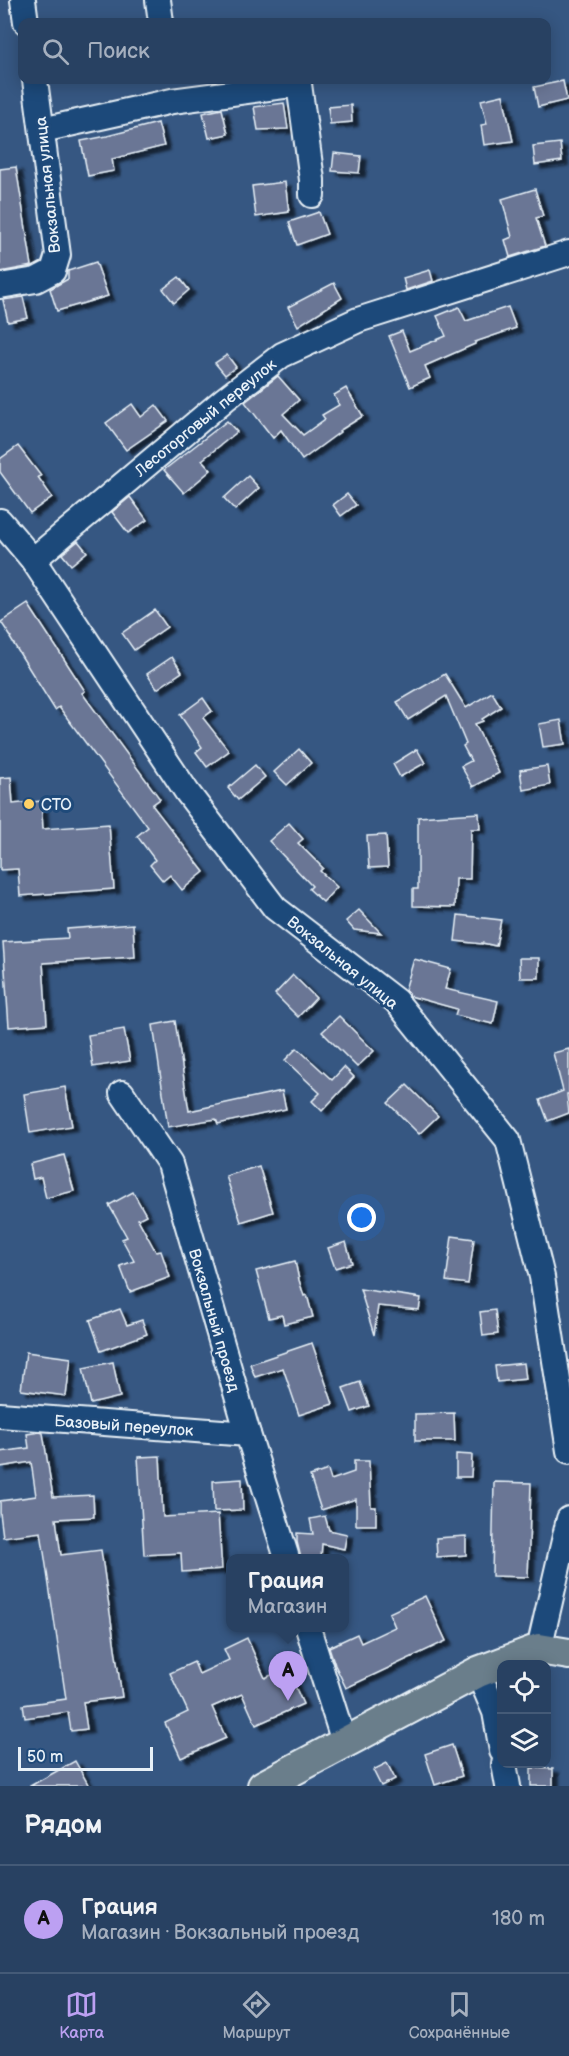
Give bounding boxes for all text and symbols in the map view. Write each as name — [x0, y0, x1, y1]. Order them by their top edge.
search box — [18, 18, 551, 84]
icon: search — [39, 35, 72, 68]
text: Поиск — [87, 38, 150, 65]
street label: Вокзальная улица — [32, 115, 65, 254]
street label: Лесоторговый переулок — [131, 355, 281, 482]
place label: СТО — [41, 796, 72, 815]
marker: СТО — [22, 797, 36, 811]
street label: Вокзальная улица — [283, 913, 402, 1014]
your location — [347, 1203, 376, 1232]
street label: Вокзальный проезд — [184, 1247, 243, 1395]
street label: Базовый переулок — [54, 1412, 195, 1441]
popup — [226, 1554, 349, 1632]
text: Грация — [248, 1568, 324, 1595]
text: Магазин — [248, 1595, 327, 1619]
pin: A — [268, 1652, 308, 1701]
map controls — [497, 1660, 551, 1768]
button: locate — [497, 1660, 551, 1714]
button: layers — [497, 1714, 551, 1768]
scale bar — [18, 1744, 153, 1772]
text: 50 m — [27, 1748, 63, 1767]
text: Рядом — [24, 1810, 102, 1841]
text: Грация — [81, 1894, 158, 1921]
text: A — [37, 1907, 50, 1931]
text: 180 m — [492, 1907, 545, 1931]
text: Магазин · Вокзальный проезд — [81, 1921, 359, 1945]
tab: Карта — [59, 1988, 104, 2043]
tab: Маршрут — [222, 1988, 291, 2043]
tab: Сохранённые — [409, 1988, 510, 2043]

